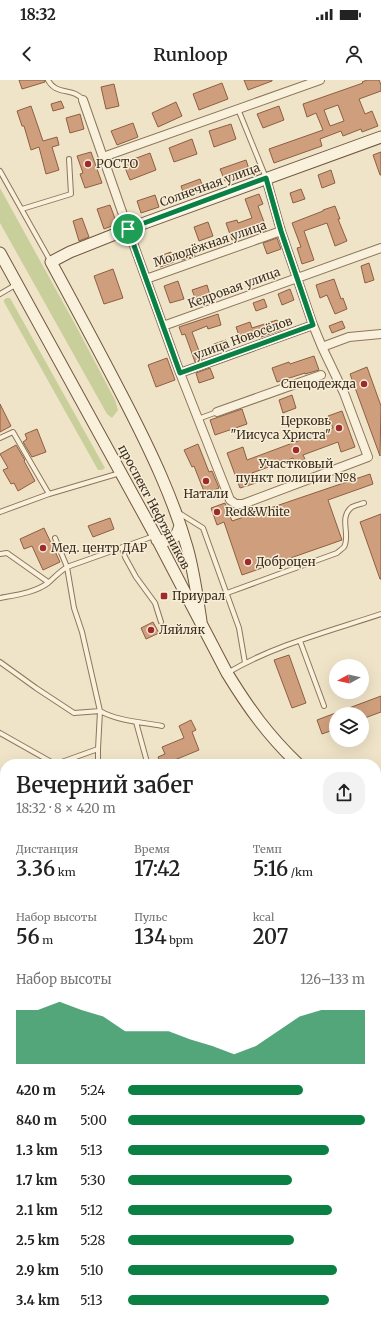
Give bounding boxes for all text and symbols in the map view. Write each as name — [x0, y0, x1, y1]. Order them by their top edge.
text: 18:32 — [20, 5, 56, 24]
icon: back — [16, 43, 38, 65]
text: Runloop — [153, 43, 228, 66]
icon: person — [343, 43, 365, 65]
place label: РОСТО — [96, 156, 138, 171]
marker: РОСТО — [83, 159, 93, 169]
street label: Солнечная улица — [158, 159, 262, 210]
pin — [111, 212, 145, 246]
street label: Молодёжная улица — [151, 217, 269, 270]
icon: arrive — [117, 218, 139, 240]
street label: Кедровая улица — [186, 264, 283, 311]
street label: улица Новосёлов — [192, 313, 294, 362]
place label: Спецодежда — [281, 376, 357, 391]
marker: Спецодежда — [359, 379, 369, 389]
place label: Церковь "Иисуса Христа" — [230, 413, 331, 442]
marker: Церковь "Иисуса Христа" — [334, 423, 344, 433]
street label: проспект Нефтяников — [115, 442, 194, 572]
marker: Участковый пункт полиции №8 — [291, 445, 301, 455]
place label: Участковый пункт полиции №8 — [236, 456, 356, 485]
marker: Натали — [201, 476, 211, 486]
place label: Натали — [184, 486, 229, 501]
place label: Red&White — [225, 504, 290, 519]
marker: Red&White — [212, 507, 222, 517]
place label: Мед. центр ДАР — [51, 540, 147, 555]
marker: Мед. центр ДАР — [38, 543, 48, 553]
place label: Доброцен — [256, 554, 316, 569]
marker: Доброцен — [243, 557, 253, 567]
place label: Приурал — [172, 588, 225, 603]
marker: Приурал — [159, 591, 169, 601]
place label: Ляйляк — [159, 622, 205, 637]
marker: Ляйляк — [146, 625, 156, 635]
north arrow — [329, 659, 369, 699]
map controls — [329, 659, 369, 747]
button: layers — [329, 707, 369, 747]
text: Вечерний забег — [16, 771, 193, 799]
button: share — [323, 772, 365, 814]
text: 18:32 · 8 × 420 m — [16, 800, 116, 817]
text: Дистанция — [16, 842, 78, 856]
text: Время — [134, 842, 170, 856]
text: Темп — [253, 842, 282, 856]
text: 3.36 — [16, 856, 55, 881]
text: 17:42 — [134, 856, 180, 881]
text: 5:16 — [253, 856, 288, 881]
text: km — [55, 865, 76, 879]
text: /km — [288, 865, 313, 879]
text: Набор высоты — [16, 910, 97, 924]
text: Пульс — [134, 910, 167, 924]
text: kcal — [253, 910, 274, 924]
text: 56 — [16, 924, 40, 949]
text: 134 — [134, 924, 167, 949]
text: 207 — [253, 924, 288, 949]
text: m — [40, 933, 53, 947]
text: bpm — [167, 933, 194, 947]
text: Набор высоты — [16, 971, 112, 988]
text: 126–133 m — [300, 971, 365, 988]
text: 420 m — [16, 1082, 56, 1099]
text: 5:24 — [80, 1082, 105, 1099]
text: 840 m — [16, 1112, 57, 1129]
text: 5:00 — [80, 1112, 107, 1129]
text: 1.3 km — [16, 1142, 58, 1159]
text: 5:13 — [80, 1142, 103, 1159]
text: 1.7 km — [16, 1172, 57, 1189]
text: 5:30 — [80, 1172, 105, 1189]
text: 2.1 km — [16, 1202, 58, 1219]
text: 5:12 — [80, 1202, 103, 1219]
text: 2.5 km — [16, 1232, 59, 1249]
text: 5:28 — [80, 1232, 105, 1249]
text: 2.9 km — [16, 1262, 59, 1279]
text: 5:10 — [80, 1262, 103, 1279]
text: 3.4 km — [16, 1292, 59, 1309]
text: 5:13 — [80, 1292, 103, 1309]

